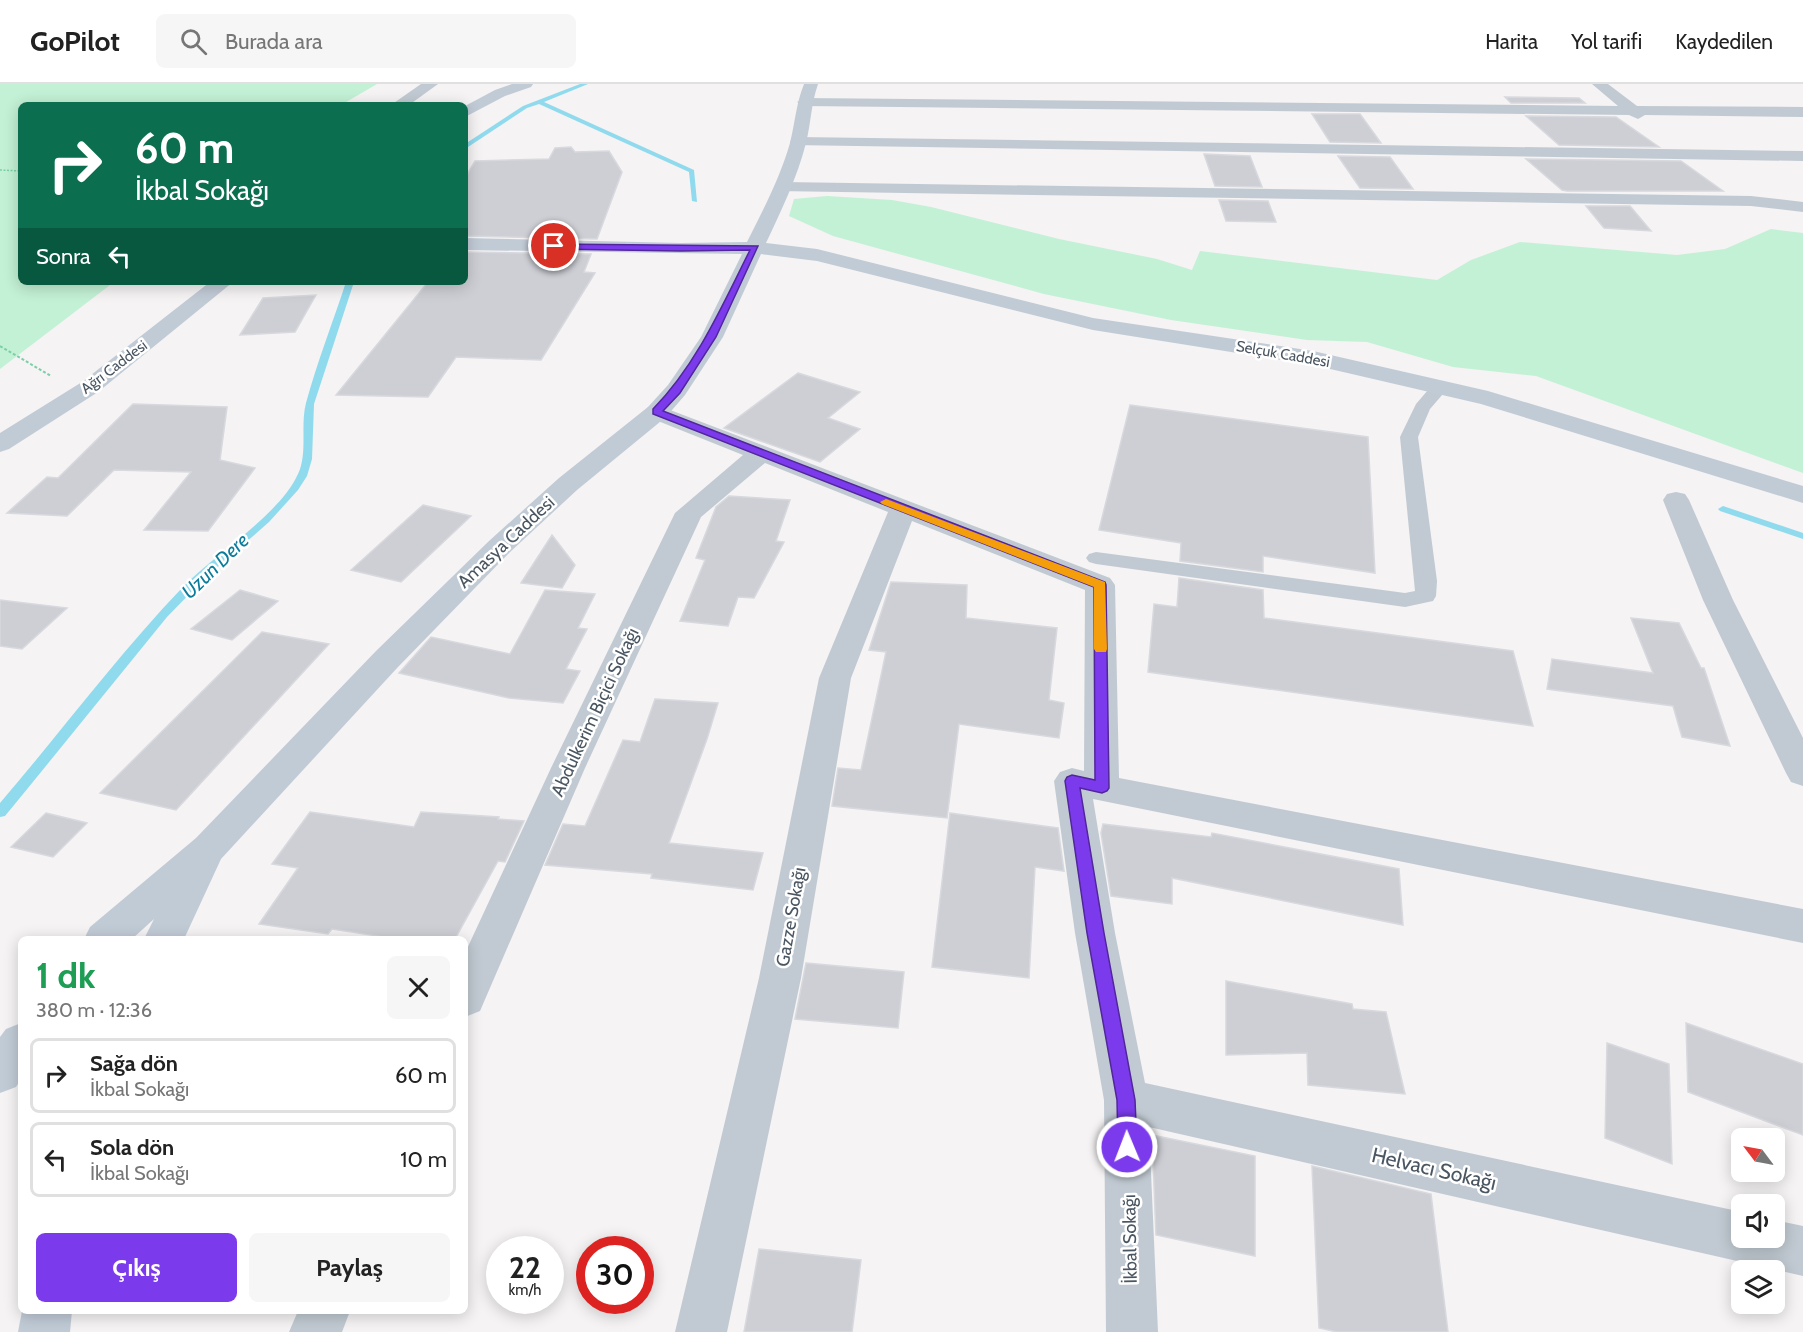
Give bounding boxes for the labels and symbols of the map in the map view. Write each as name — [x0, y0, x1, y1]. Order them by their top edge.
pin — [528, 220, 579, 271]
street label: Ağrı Caddesi — [77, 336, 151, 398]
street label: Selçuk Caddesi — [1235, 337, 1331, 371]
street label: Amasya Caddesi — [453, 491, 559, 593]
water label: Uzun Dere — [177, 528, 253, 604]
street label: Abdulkerim Biçici Sokağı — [546, 624, 644, 800]
street label: Gazze Sokağı — [771, 866, 811, 968]
position arrow — [1095, 1115, 1159, 1179]
north arrow — [1731, 1128, 1785, 1182]
street label: Helvacı Sokağı — [1369, 1142, 1499, 1195]
street label: İkbal Sokağı — [1118, 1194, 1142, 1284]
speed limit sign: 30 — [576, 1236, 654, 1314]

